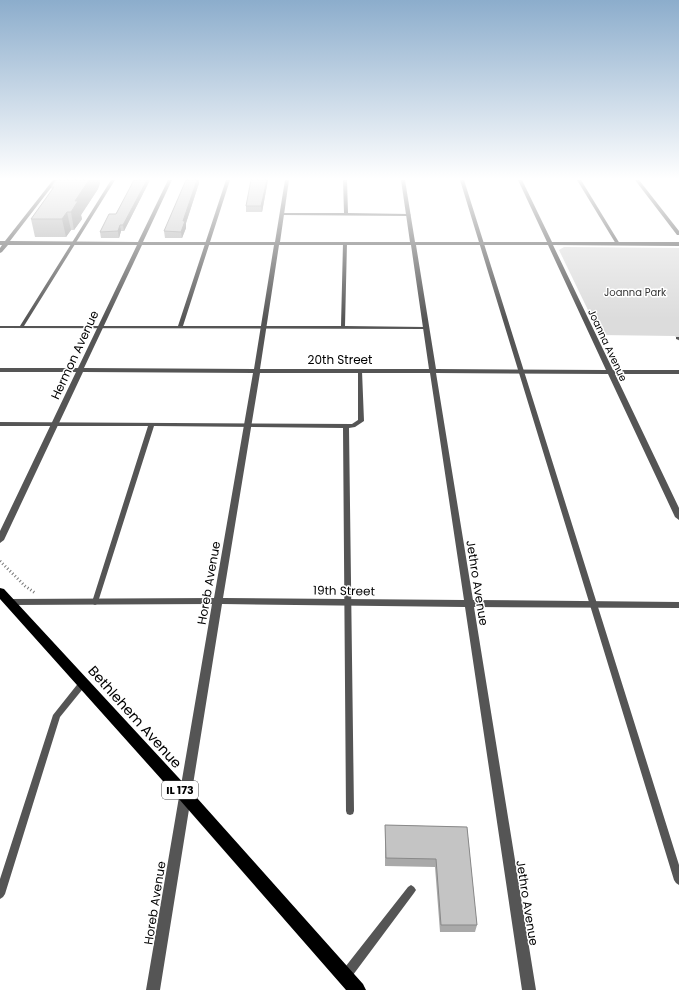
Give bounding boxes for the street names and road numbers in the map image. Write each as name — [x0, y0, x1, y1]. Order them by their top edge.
street label: Joanna Avenue — [584, 307, 631, 384]
street label: Hermon Avenue — [47, 308, 103, 402]
street label: 20th Street — [308, 351, 372, 368]
street label: Jethro Avenue — [462, 539, 493, 627]
street label: Horeb Avenue — [193, 540, 224, 626]
street label: 19th Street — [313, 581, 375, 600]
street label: Bethlehem Avenue — [83, 661, 187, 773]
road number: IL 173 — [162, 781, 198, 799]
street label: Jethro Avenue — [512, 859, 543, 947]
street label: Horeb Avenue — [140, 860, 169, 946]

